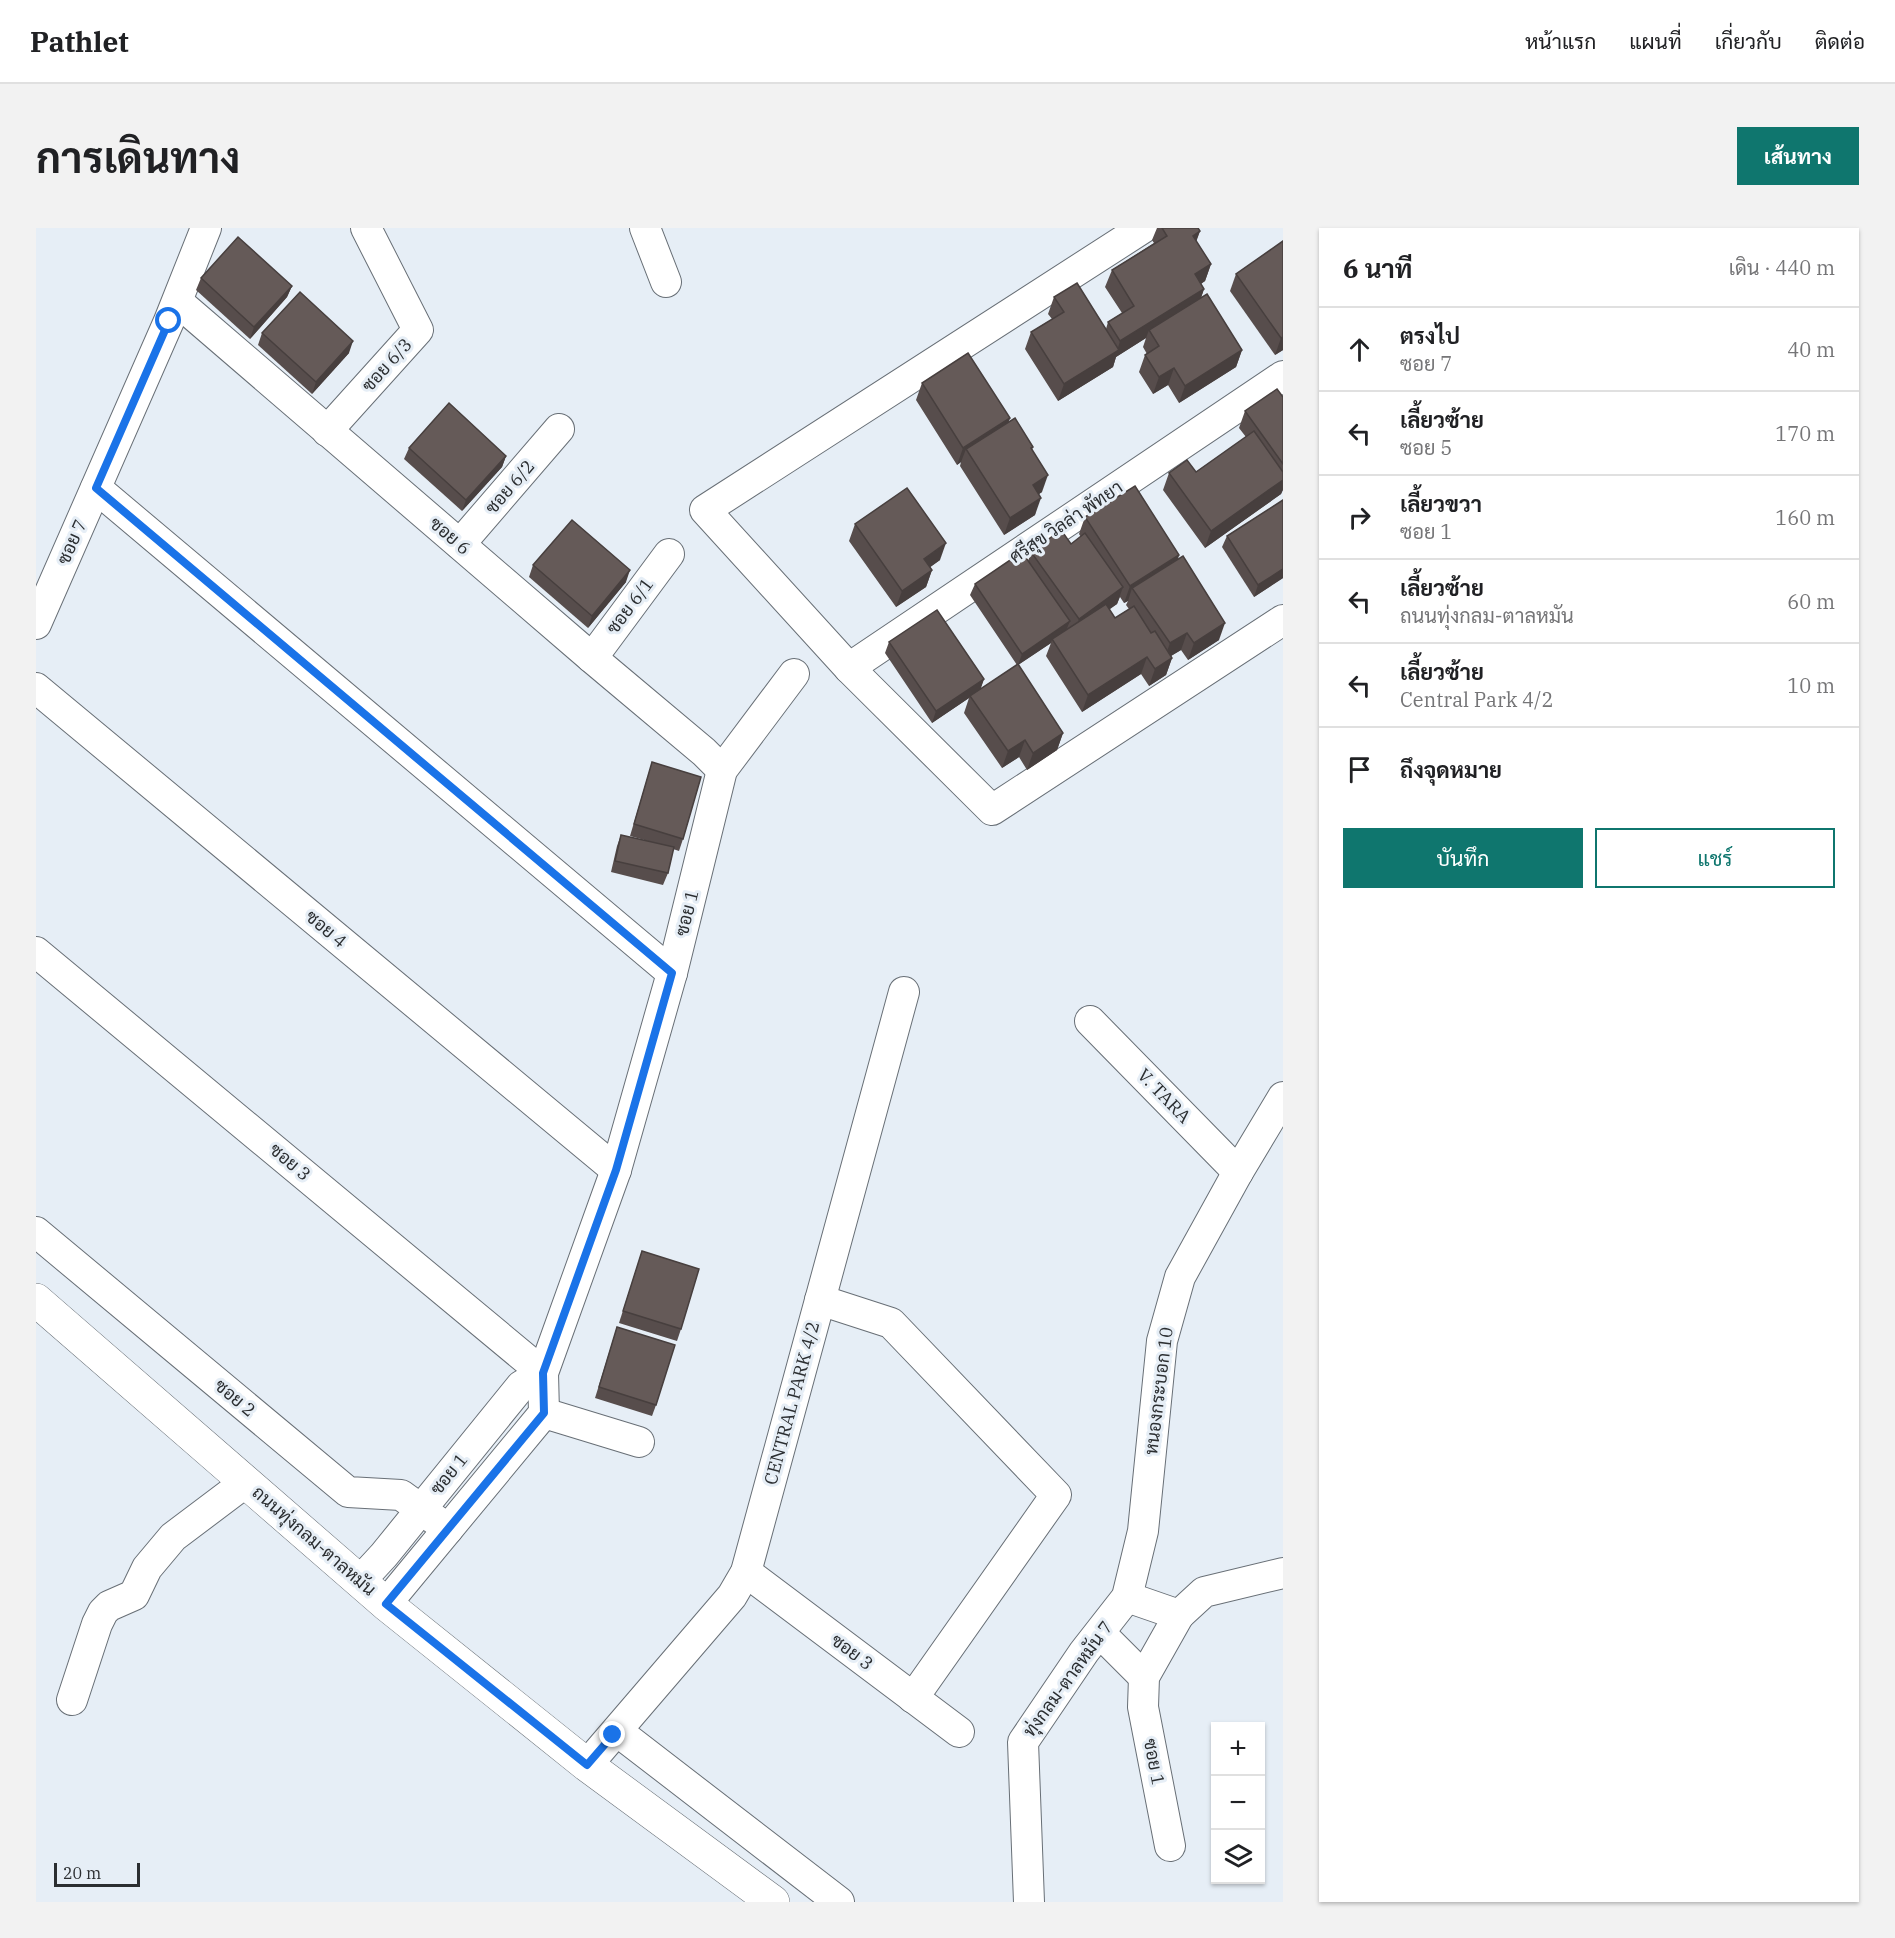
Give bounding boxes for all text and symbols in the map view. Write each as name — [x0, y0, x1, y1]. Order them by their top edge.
text: Pathlet — [30, 23, 129, 60]
text: หน้าแรก — [1525, 27, 1596, 55]
text: แผนที่ — [1629, 27, 1682, 55]
text: เกี่ยวกับ — [1715, 27, 1782, 55]
text: ติดต่อ — [1815, 27, 1865, 55]
button: เส้นทาง — [1737, 127, 1859, 185]
text: การเดินทาง — [36, 130, 240, 185]
text: 6 นาที — [1343, 251, 1412, 285]
text: เดิน · 440 m — [1729, 254, 1835, 281]
route start — [155, 307, 181, 333]
text: ตรงไป — [1400, 321, 1460, 350]
street label: ซอย 6/3 — [357, 333, 417, 396]
icon: ahead — [1343, 333, 1376, 366]
text: 40 m — [1787, 336, 1835, 363]
text: ซอย 7 — [1400, 350, 1452, 377]
text: เลี้ยวซ้าย — [1400, 405, 1484, 434]
icon: left — [1343, 417, 1376, 450]
text: 170 m — [1775, 420, 1835, 447]
text: ซอย 5 — [1400, 434, 1452, 461]
street label: ซอย 6/2 — [480, 455, 539, 518]
street label: ศรีสุข วิลล่า พัทยา — [1004, 474, 1127, 569]
text: เลี้ยวขวา — [1400, 489, 1482, 518]
icon: right — [1343, 501, 1376, 534]
text: 160 m — [1775, 504, 1835, 531]
street label: ซอย 6 — [425, 512, 476, 560]
street label: ซอย 7 — [51, 516, 92, 568]
text: ซอย 1 — [1400, 518, 1452, 545]
street label: ซอย 6/1 — [601, 573, 658, 638]
text: เลี้ยวซ้าย — [1400, 573, 1484, 602]
icon: left — [1343, 585, 1376, 618]
text: 60 m — [1787, 588, 1835, 615]
text: ถนนทุ่งกลม-ตาลหมัน — [1400, 602, 1574, 629]
text: เลี้ยวซ้าย — [1400, 657, 1484, 686]
icon: left — [1343, 669, 1376, 702]
text: 10 m — [1787, 672, 1835, 699]
text: Central Park 4/2 — [1400, 686, 1553, 713]
icon: arrive — [1343, 753, 1376, 786]
text: ถึงจุดหมาย — [1400, 755, 1502, 784]
button: บันทึก — [1343, 828, 1583, 888]
button: แชร์ — [1595, 828, 1835, 888]
street label: ซอย 1 — [670, 887, 703, 938]
street label: ซอย 4 — [301, 905, 352, 953]
street label: V. TARA — [1133, 1063, 1196, 1128]
street label: ซอย 3 — [265, 1138, 316, 1186]
street label: CENTRAL PARK 4/2 — [759, 1319, 824, 1487]
street label: หนองกระบอก 10 — [1139, 1326, 1178, 1456]
street label: ซอย 2 — [210, 1374, 261, 1422]
street label: ซอย 1 — [425, 1448, 472, 1499]
street label: ถนนทุ่งกลม-ตาลหมัน — [247, 1481, 381, 1601]
street label: ทุ่งกลม-ตาลหมัน 7 — [1018, 1616, 1118, 1742]
street label: ซอย 3 — [827, 1628, 878, 1675]
route end — [599, 1721, 625, 1747]
map controls — [1211, 1722, 1265, 1884]
button: + — [1211, 1722, 1265, 1776]
street label: ซอย 1 — [1139, 1737, 1170, 1787]
button: − — [1211, 1776, 1265, 1830]
button: layers — [1211, 1830, 1265, 1884]
scale bar — [54, 1860, 140, 1888]
text: 20 m — [63, 1863, 101, 1883]

